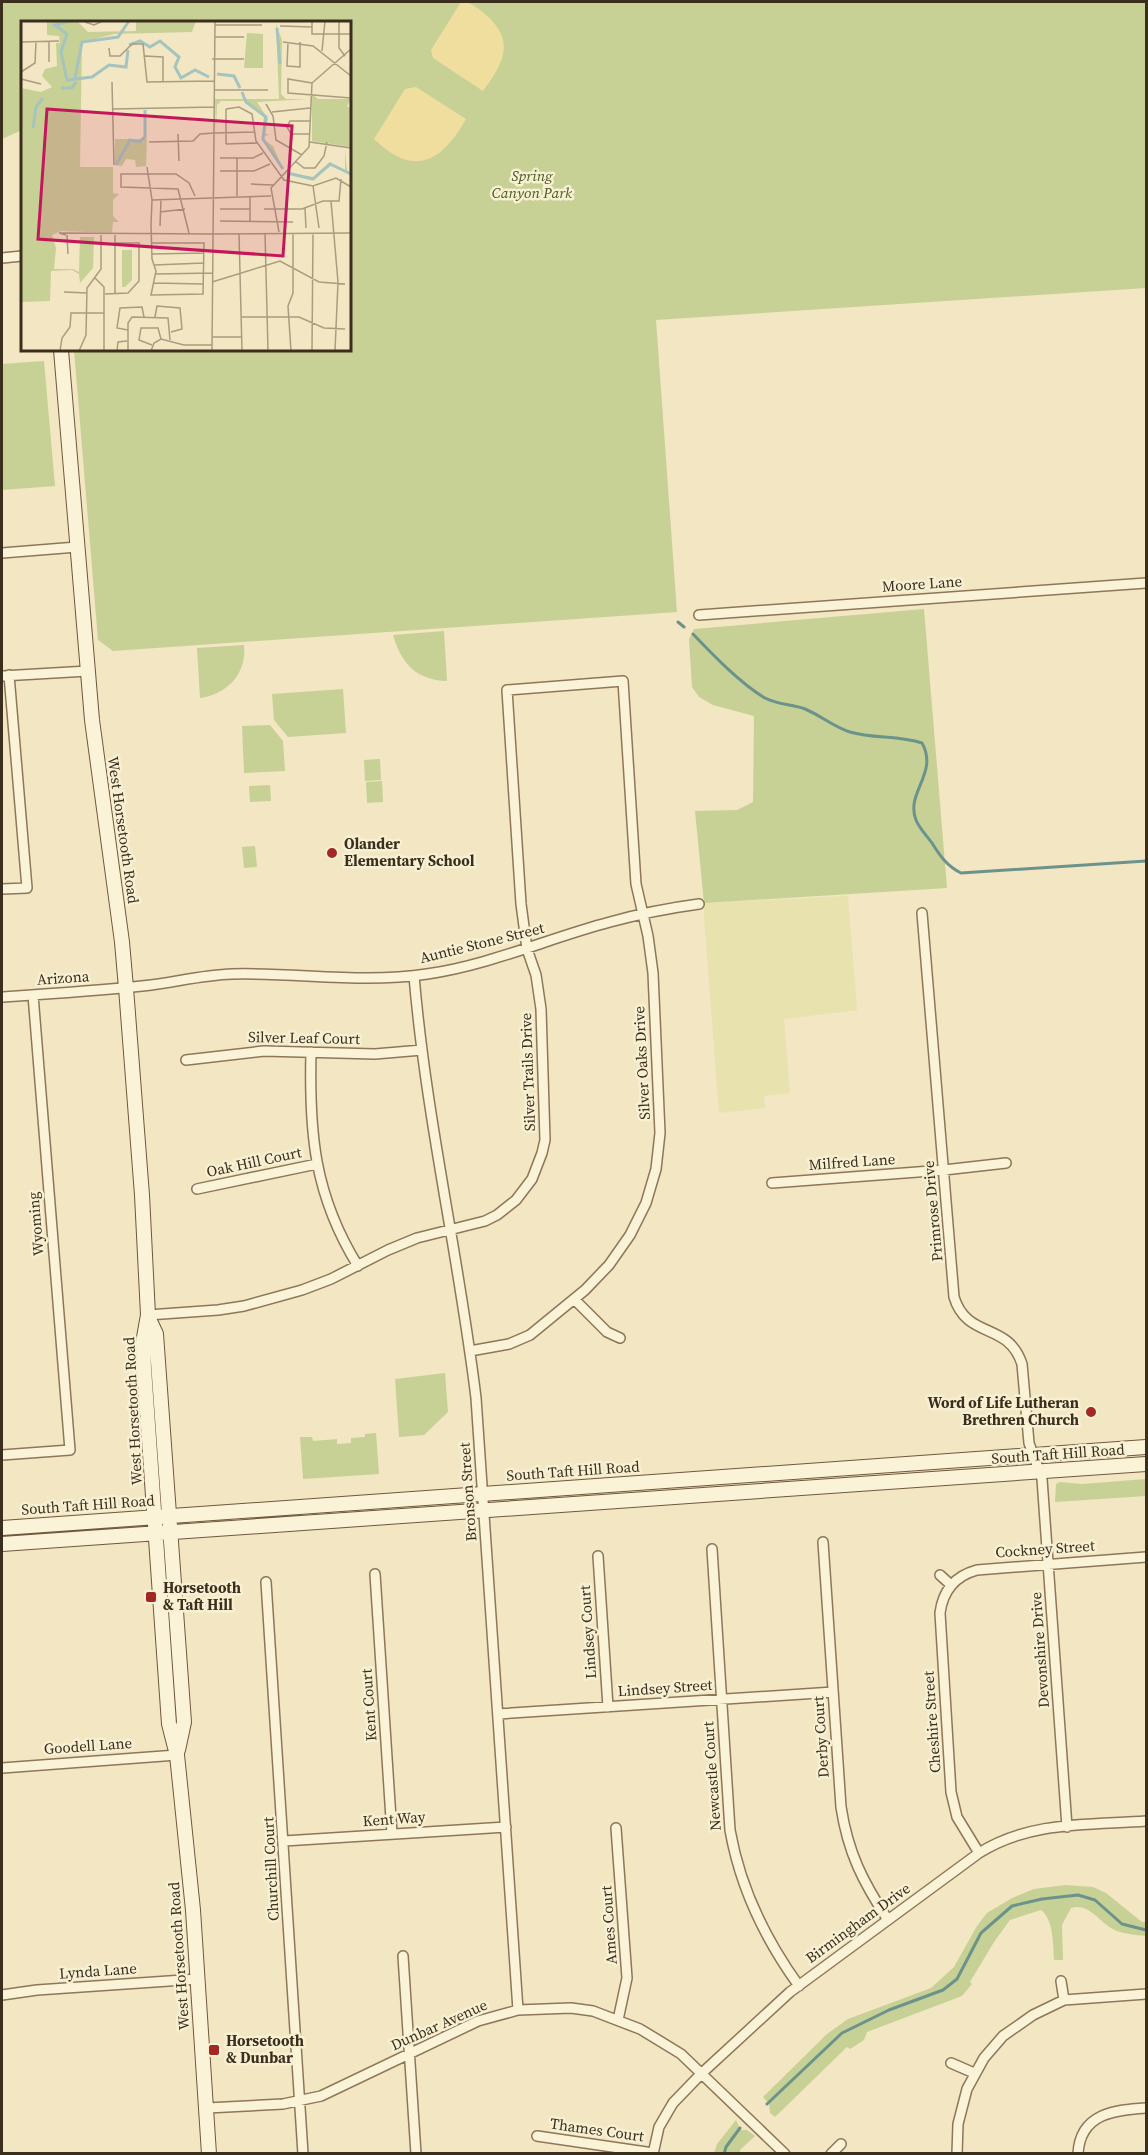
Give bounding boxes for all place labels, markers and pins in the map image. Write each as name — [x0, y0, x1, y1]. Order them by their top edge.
place label: Olander Elementary School — [344, 833, 475, 871]
marker: Olander Elementary School — [325, 846, 339, 860]
place label: Word of Life Lutheran Brethren Church — [928, 1392, 1079, 1430]
marker: Word of Life Lutheran Brethren Church — [1084, 1405, 1098, 1419]
place label: Horsetooth & Taft Hill — [163, 1577, 241, 1615]
marker: Horsetooth & Taft Hill — [144, 1590, 158, 1604]
place label: Horsetooth & Dunbar — [226, 2030, 304, 2068]
marker: Horsetooth & Dunbar — [207, 2043, 221, 2057]

